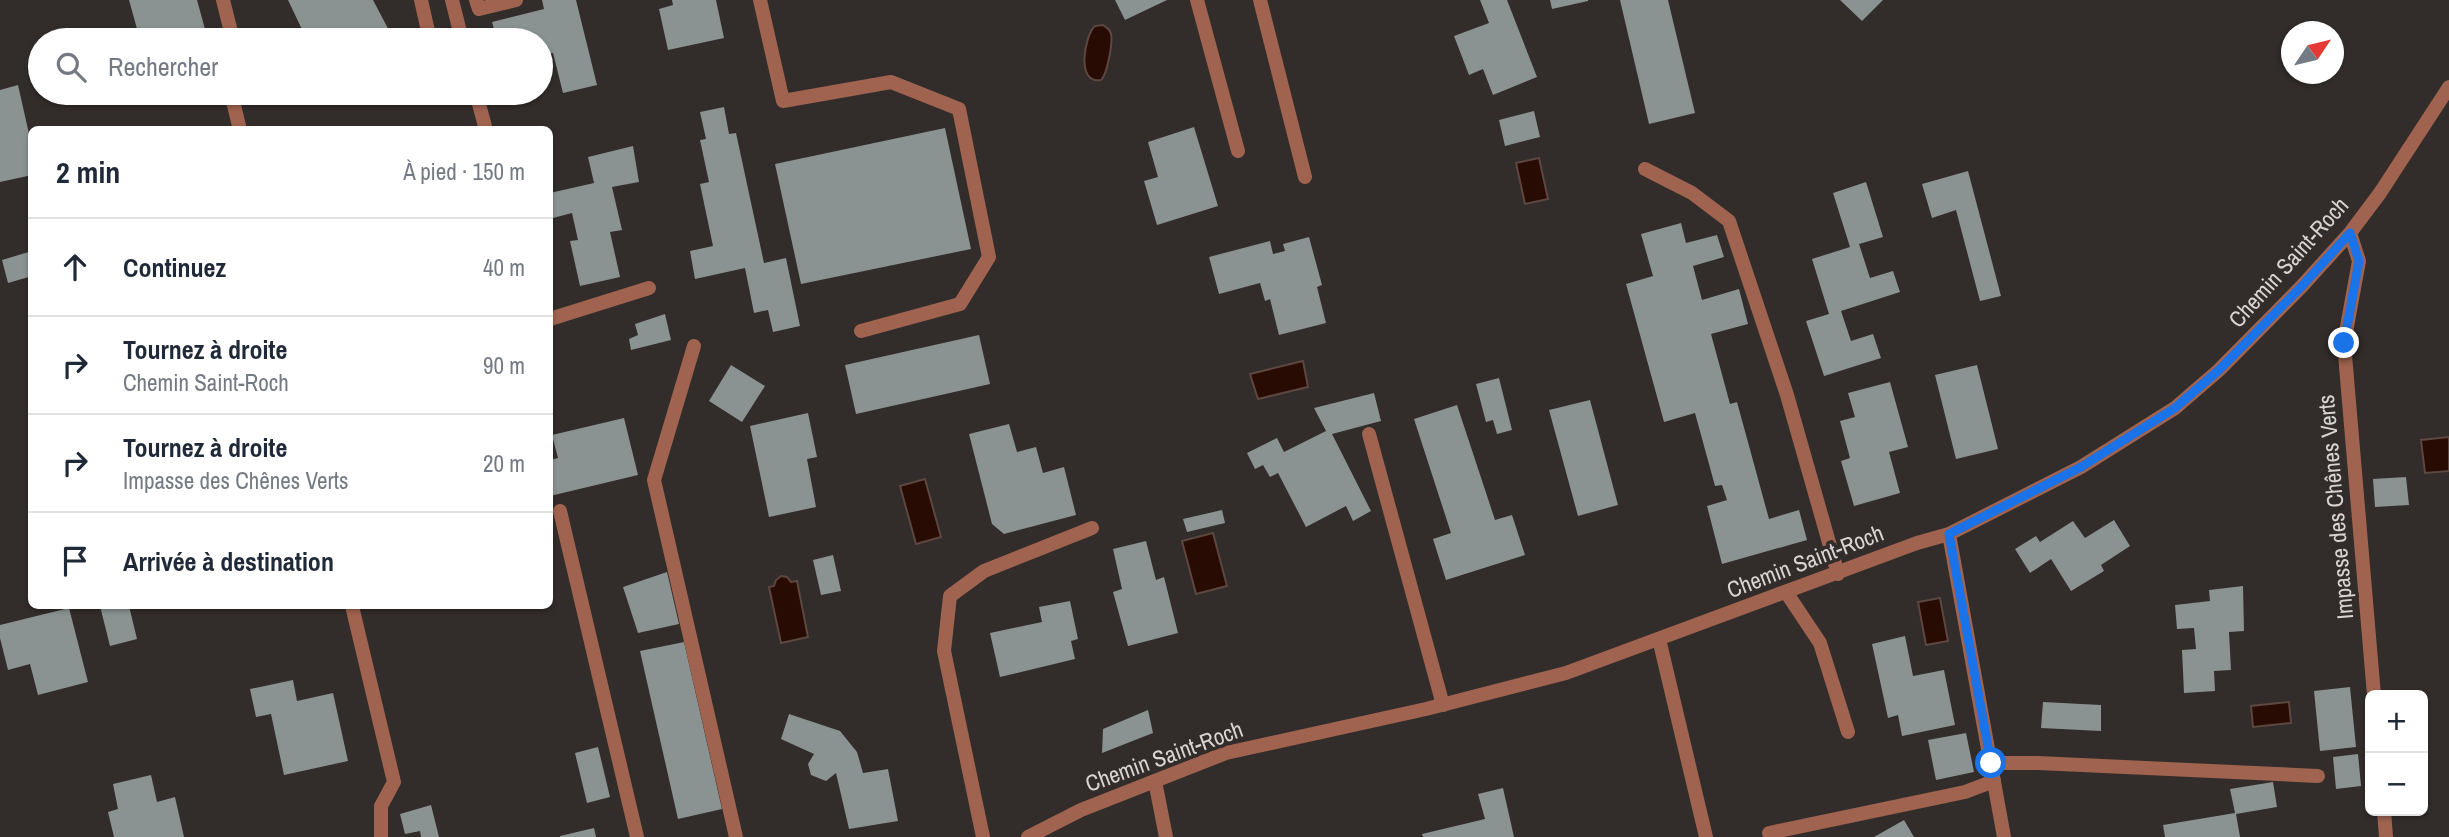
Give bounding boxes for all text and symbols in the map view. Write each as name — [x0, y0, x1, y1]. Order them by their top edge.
north arrow — [2281, 21, 2344, 84]
search box — [28, 28, 553, 105]
icon: search — [52, 48, 90, 86]
text: Rechercher — [108, 49, 218, 84]
text: 2 min — [56, 152, 120, 192]
text: À pied · 150 m — [403, 156, 525, 187]
street label: Chemin Saint-Roch — [2221, 190, 2355, 334]
icon: ahead — [56, 248, 94, 286]
text: Continuez — [123, 250, 226, 285]
text: 40 m — [483, 252, 525, 283]
route end — [2328, 327, 2359, 358]
text: Tournez à droite — [123, 332, 287, 367]
icon: right — [56, 346, 94, 384]
text: 90 m — [483, 350, 525, 381]
text: Chemin Saint-Roch — [123, 367, 289, 398]
street label: Impasse des Chênes Verts — [2310, 393, 2360, 621]
text: Tournez à droite — [123, 430, 287, 465]
icon: right — [56, 444, 94, 482]
text: 20 m — [483, 448, 525, 479]
text: Impasse des Chênes Verts — [123, 465, 348, 496]
street label: Chemin Saint-Roch — [1722, 517, 1888, 605]
icon: arrive — [56, 542, 94, 580]
text: Arrivée à destination — [123, 544, 334, 579]
map controls — [2365, 690, 2428, 816]
button: + — [2365, 690, 2428, 753]
street label: Chemin Saint-Roch — [1081, 713, 1247, 799]
route start — [1975, 747, 2006, 778]
button: − — [2365, 753, 2428, 816]

